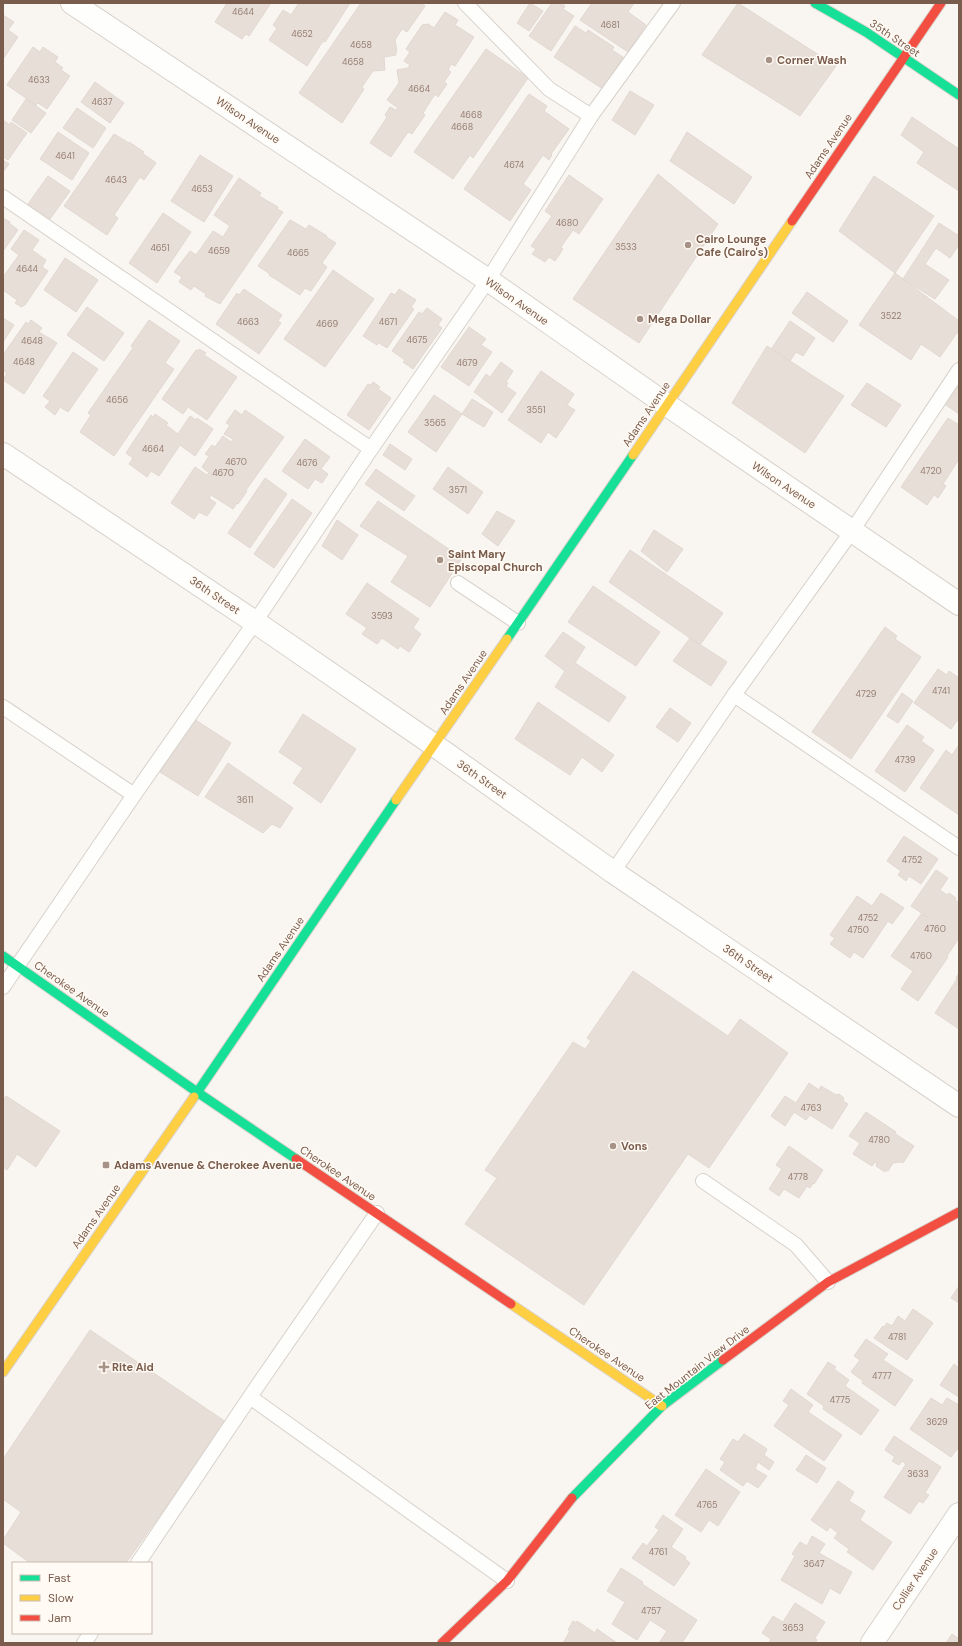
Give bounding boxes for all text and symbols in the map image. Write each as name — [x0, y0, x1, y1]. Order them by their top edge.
house number: 4644 — [232, 6, 255, 18]
street label: 35th Street — [867, 16, 923, 60]
house number: 4681 — [600, 19, 620, 31]
house number: 4652 — [291, 28, 313, 40]
house number: 4658 — [350, 39, 372, 51]
place label: Corner Wash — [777, 53, 847, 67]
marker: Corner Wash — [764, 55, 774, 65]
house number: 4658 — [342, 56, 364, 68]
house number: 4633 — [28, 74, 50, 86]
house number: 4664 — [408, 83, 431, 95]
street label: Wilson Avenue — [213, 93, 283, 147]
house number: 4637 — [91, 96, 113, 108]
house number: 4668 — [460, 109, 482, 121]
street label: Adams Avenue — [801, 111, 855, 181]
house number: 4668 — [451, 121, 473, 133]
house number: 4641 — [55, 150, 75, 162]
house number: 4674 — [504, 159, 525, 171]
house number: 4643 — [105, 174, 127, 186]
house number: 4653 — [191, 183, 213, 195]
house number: 4680 — [556, 217, 578, 229]
place label: Cairo Lounge Cafe (Cairo's) — [696, 232, 768, 259]
marker: Cairo Lounge Cafe (Cairo's) — [683, 240, 693, 250]
house number: 3533 — [615, 241, 637, 253]
house number: 4651 — [150, 242, 170, 254]
house number: 4659 — [208, 245, 230, 257]
house number: 4665 — [287, 247, 309, 259]
house number: 4644 — [16, 263, 39, 275]
street label: Wilson Avenue — [483, 274, 551, 328]
house number: 3522 — [880, 310, 902, 322]
place label: Mega Dollar — [648, 312, 712, 326]
marker: Mega Dollar — [635, 314, 645, 324]
house number: 4663 — [237, 316, 259, 328]
house number: 4671 — [379, 316, 397, 328]
house number: 4669 — [316, 318, 338, 330]
house number: 4675 — [407, 334, 427, 346]
house number: 4648 — [21, 335, 43, 347]
house number: 4648 — [13, 356, 35, 368]
house number: 4679 — [456, 357, 478, 369]
street label: Adams Avenue — [619, 379, 673, 449]
house number: 4656 — [106, 394, 128, 406]
house number: 3551 — [526, 404, 546, 416]
house number: 3565 — [424, 417, 446, 429]
house number: 4664 — [142, 443, 165, 455]
house number: 4670 — [225, 456, 247, 468]
house number: 4676 — [296, 457, 318, 469]
street label: Wilson Avenue — [749, 458, 819, 512]
house number: 4720 — [920, 465, 942, 477]
house number: 4670 — [212, 467, 234, 479]
house number: 3571 — [449, 484, 467, 496]
place label: Saint Mary Episcopal Church — [448, 547, 543, 574]
marker: Saint Mary Episcopal Church — [435, 555, 445, 565]
street label: 36th Street — [187, 573, 243, 617]
house number: 3593 — [371, 610, 393, 622]
street label: Adams Avenue — [436, 647, 490, 717]
house number: 4741 — [932, 685, 950, 697]
house number: 4729 — [856, 688, 877, 700]
house number: 4739 — [895, 754, 916, 766]
street label: 36th Street — [454, 757, 510, 801]
house number: 3611 — [237, 794, 253, 806]
house number: 4752 — [902, 854, 922, 866]
house number: 4752 — [858, 912, 878, 924]
street label: Adams Avenue — [253, 914, 307, 984]
house number: 4760 — [924, 923, 946, 935]
house number: 4750 — [847, 924, 869, 936]
street label: 36th Street — [720, 941, 776, 985]
house number: 4760 — [910, 950, 932, 962]
street label: Cherokee Avenue — [32, 958, 112, 1020]
house number: 4763 — [800, 1102, 822, 1114]
house number: 4780 — [868, 1134, 890, 1146]
place label: Vons — [621, 1139, 648, 1153]
marker: Vons — [608, 1141, 618, 1151]
street label: Cherokee Avenue — [297, 1142, 379, 1204]
place label: Adams Avenue & Cherokee Avenue — [114, 1158, 302, 1172]
marker: Adams Avenue & Cherokee Avenue — [101, 1160, 111, 1170]
house number: 4778 — [788, 1171, 808, 1183]
street label: Adams Avenue — [69, 1181, 123, 1251]
street label: East Mountain View Drive — [642, 1322, 752, 1412]
street label: Cherokee Avenue — [566, 1323, 648, 1385]
house number: 4781 — [888, 1331, 906, 1343]
place label: Rite Aid — [112, 1360, 154, 1374]
marker: Rite Aid — [99, 1362, 109, 1372]
house number: 4777 — [872, 1370, 892, 1382]
house number: 4775 — [830, 1394, 850, 1406]
house number: 3629 — [926, 1416, 948, 1428]
house number: 3633 — [907, 1468, 929, 1480]
house number: 4765 — [697, 1499, 718, 1511]
street label: Collier Avenue — [889, 1545, 941, 1613]
house number: 4761 — [649, 1546, 667, 1558]
house number: 3647 — [803, 1558, 825, 1570]
legend — [12, 1562, 152, 1634]
text: Fast — [48, 1570, 71, 1586]
text: Slow — [48, 1590, 74, 1606]
house number: 4757 — [641, 1605, 661, 1617]
text: Jam — [48, 1610, 71, 1626]
house number: 3653 — [782, 1622, 804, 1634]

